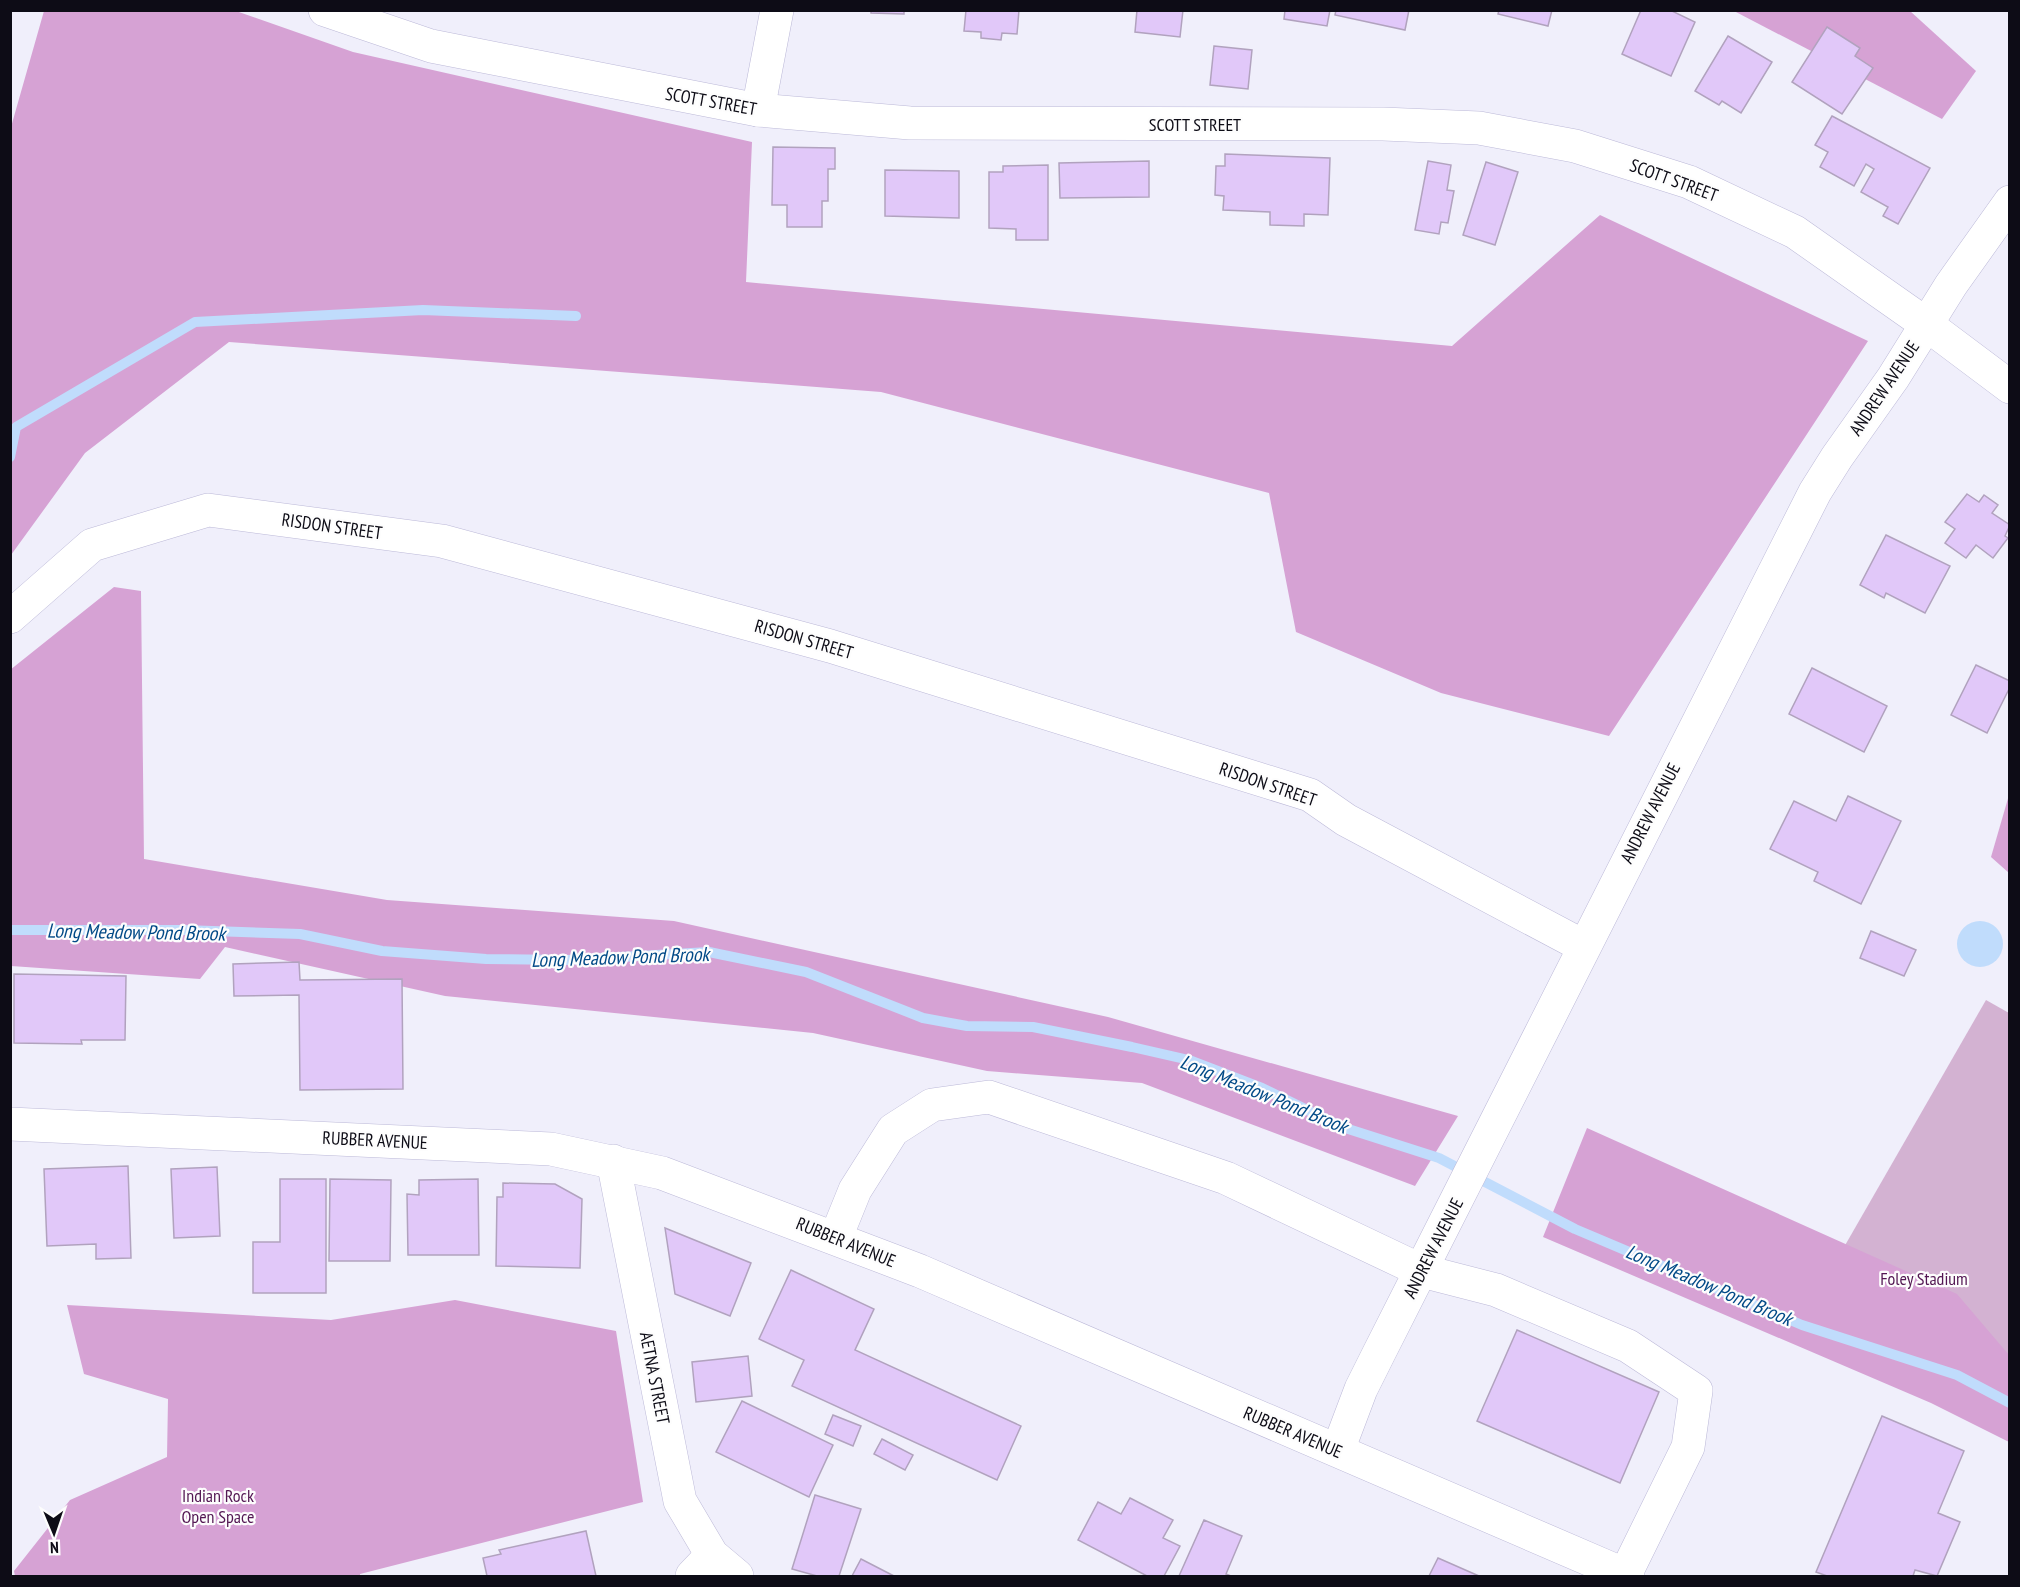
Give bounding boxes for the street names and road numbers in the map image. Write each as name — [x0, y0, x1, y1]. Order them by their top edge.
street label: SCOTT STREET — [664, 82, 758, 120]
street label: SCOTT STREET — [1149, 113, 1241, 136]
street label: SCOTT STREET — [1627, 153, 1721, 207]
street label: ANDREW AVENUE — [1844, 336, 1924, 440]
street label: RISDON STREET — [280, 508, 384, 544]
street label: RISDON STREET — [752, 614, 856, 664]
street label: RISDON STREET — [1216, 757, 1320, 811]
street label: ANDREW AVENUE — [1615, 759, 1685, 867]
street label: RUBBER AVENUE — [322, 1126, 428, 1154]
street label: ANDREW AVENUE — [1398, 1194, 1468, 1302]
street label: RUBBER AVENUE — [793, 1212, 899, 1272]
street label: AETNA STREET — [635, 1330, 675, 1426]
street label: RUBBER AVENUE — [1240, 1401, 1346, 1463]

